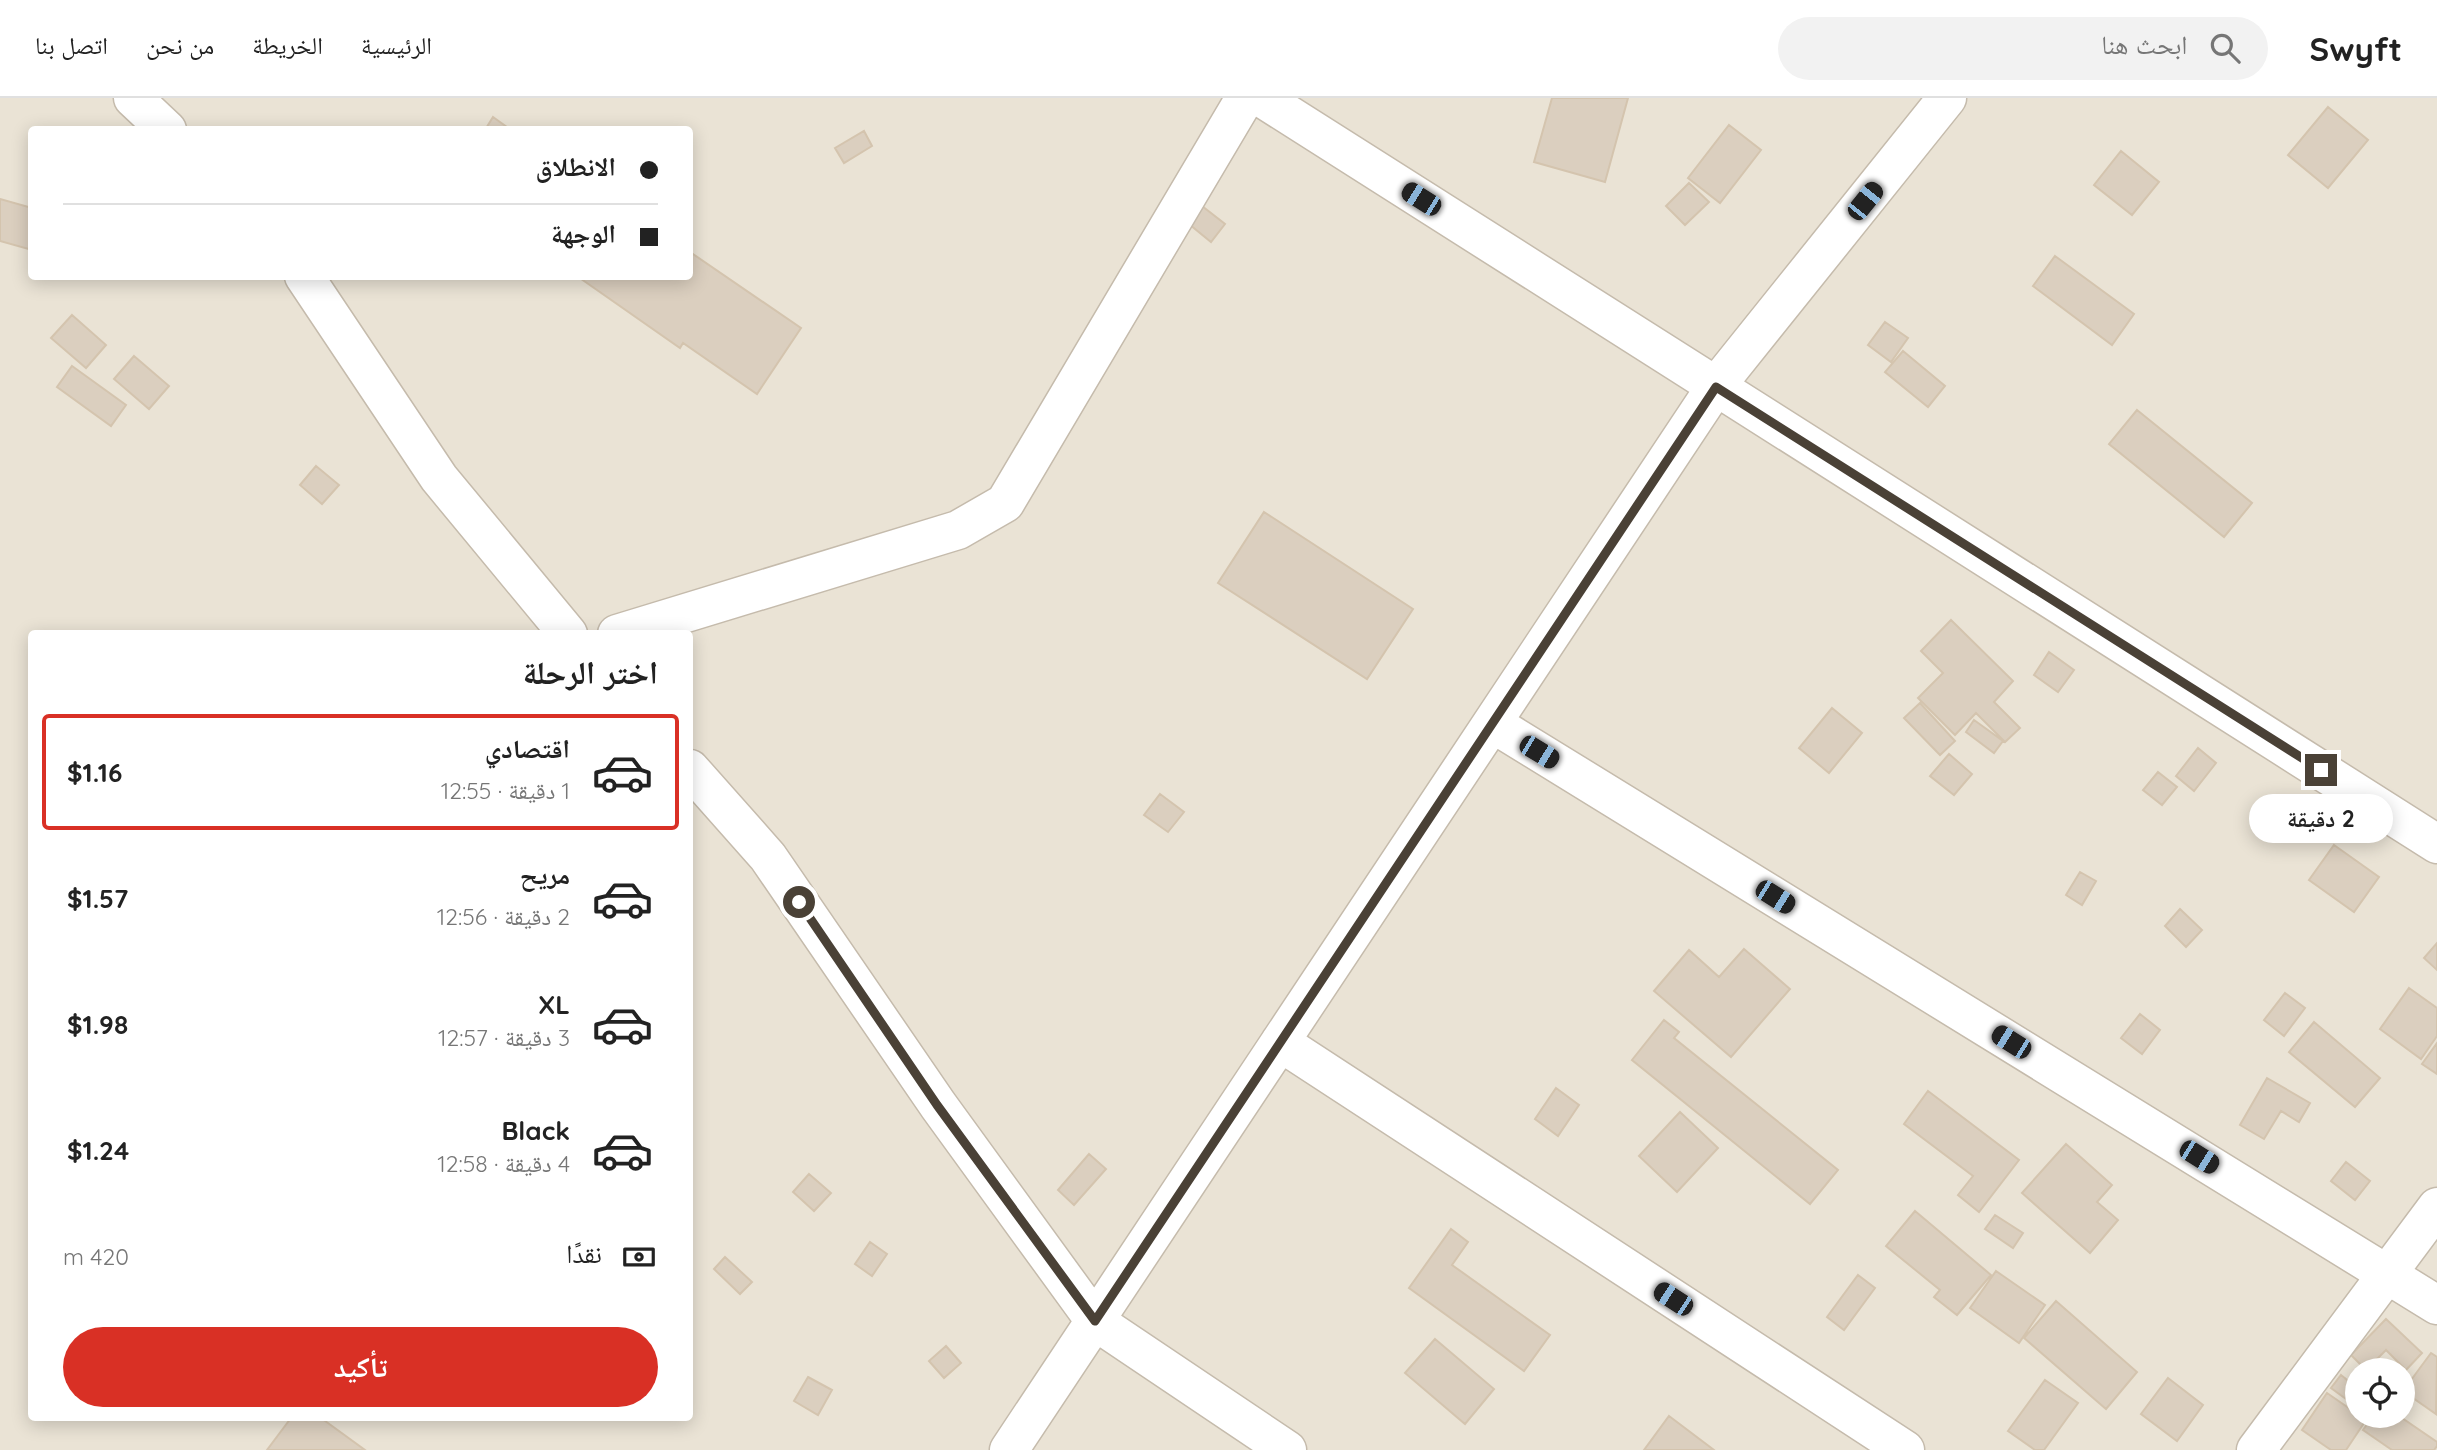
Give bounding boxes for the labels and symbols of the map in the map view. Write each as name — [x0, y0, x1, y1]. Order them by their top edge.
car — [1844, 178, 1887, 224]
car — [1398, 179, 1445, 219]
car — [1516, 732, 1563, 772]
route end — [2305, 754, 2337, 786]
callout: 2 دقيقة — [2249, 794, 2393, 844]
car — [1752, 877, 1799, 917]
route start — [783, 886, 815, 918]
car — [1988, 1022, 2035, 1062]
car — [2176, 1137, 2223, 1177]
car — [1650, 1279, 1697, 1319]

